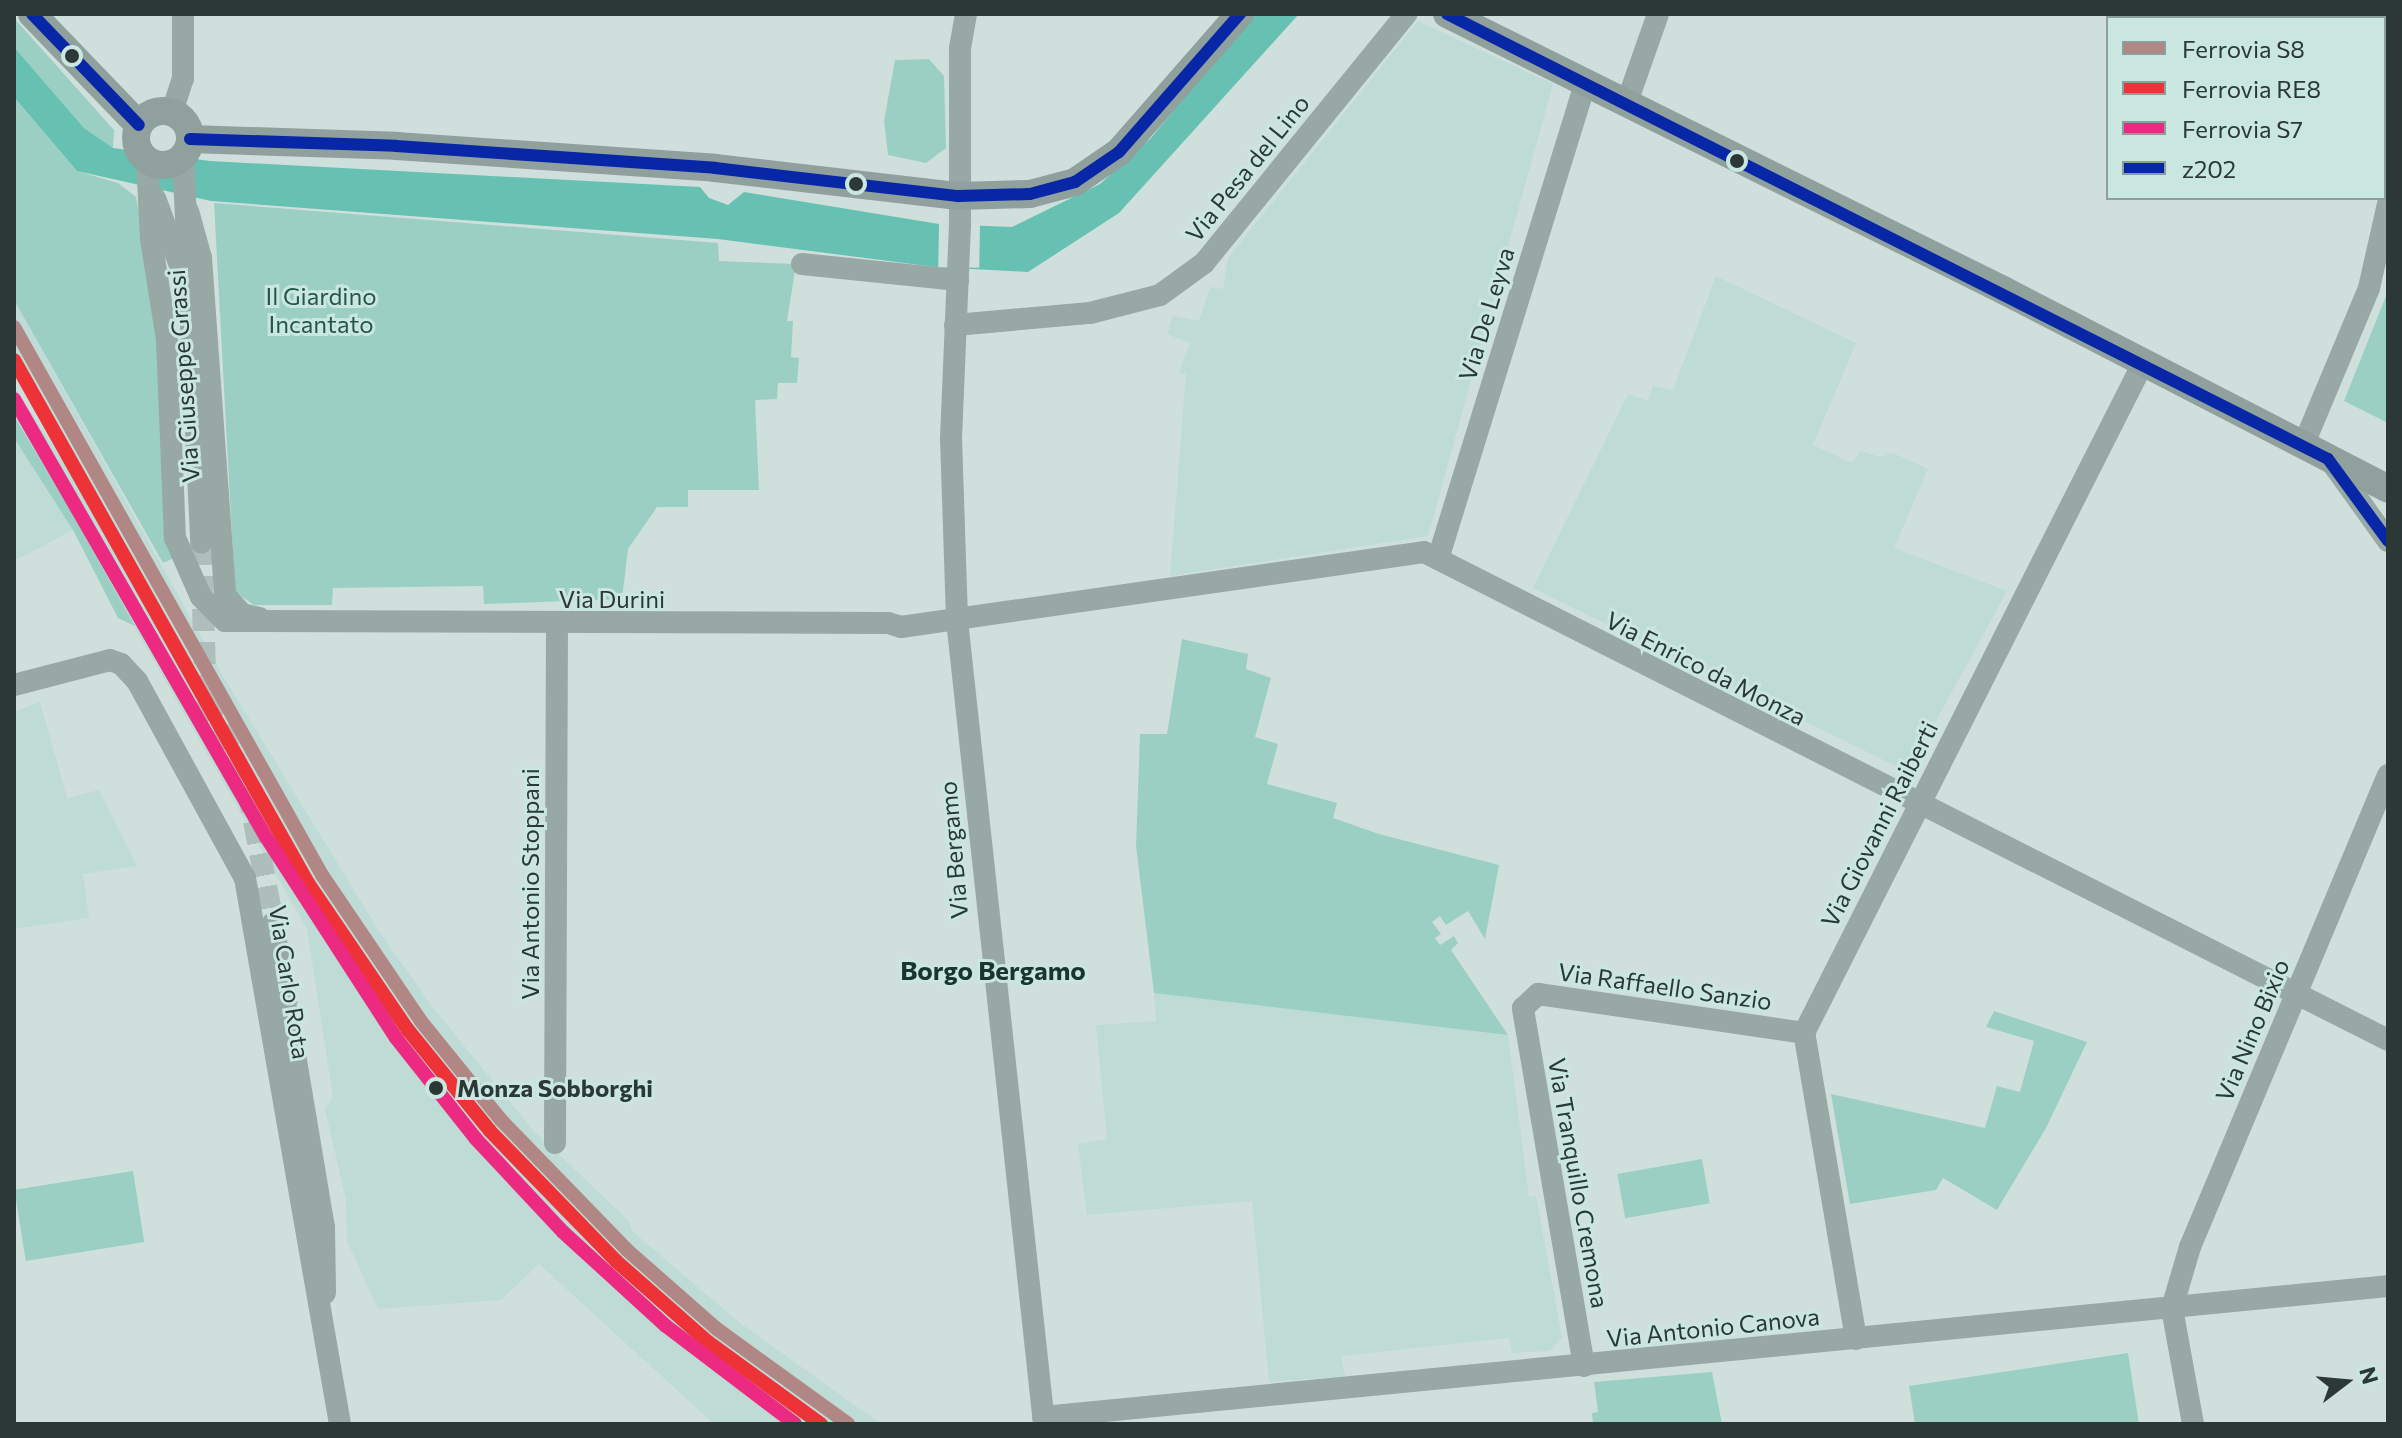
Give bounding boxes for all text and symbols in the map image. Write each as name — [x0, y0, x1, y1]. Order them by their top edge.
legend — [2106, 16, 2386, 200]
text: Ferrovia S8 — [2182, 34, 2305, 63]
unlabelled marker — [64, 48, 80, 64]
text: Ferrovia RE8 — [2182, 74, 2321, 103]
street label: Via Pesa del Lino — [1179, 89, 1315, 247]
text: Ferrovia S7 — [2182, 114, 2303, 143]
unlabelled marker — [1729, 153, 1745, 169]
text: z202 — [2182, 154, 2236, 183]
unlabelled marker — [848, 176, 864, 192]
street label: Via De Leyva — [1452, 244, 1520, 384]
street label: Via Giuseppe Grassi — [161, 268, 205, 484]
park label: Il Giardino Incantato — [265, 282, 377, 338]
street label: Via Durini — [559, 585, 665, 613]
street label: Via Enrico da Monza — [1601, 605, 1811, 731]
street label: Via Giovanni Raiberti — [1815, 716, 1943, 932]
street label: Via Antonio Stoppani — [516, 768, 544, 1000]
street label: Via Bergamo — [933, 780, 973, 920]
street label: Via Carlo Rota — [264, 903, 316, 1061]
district label: Borgo Bergamo — [900, 954, 1086, 986]
street label: Via Nino Bixio — [2209, 955, 2295, 1105]
street label: Via Raffaello Sanzio — [1556, 957, 1774, 1015]
street label: Via Tranquillo Cremona — [1543, 1056, 1615, 1310]
marker: Monza Sobborghi — [422, 1074, 450, 1102]
place label: Monza Sobborghi — [457, 1074, 653, 1102]
street label: Via Antonio Canova — [1605, 1301, 1821, 1353]
north arrow — [2306, 1342, 2386, 1422]
text: N — [2354, 1364, 2385, 1387]

